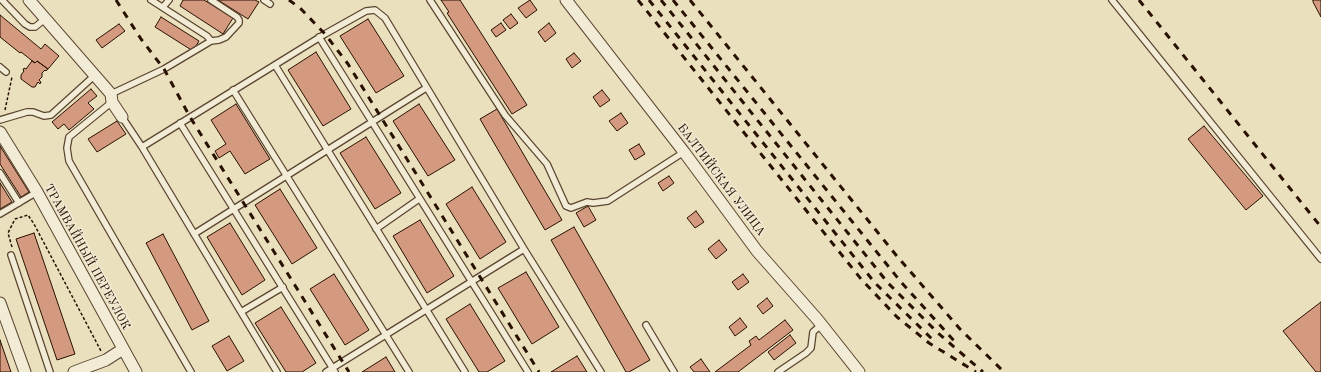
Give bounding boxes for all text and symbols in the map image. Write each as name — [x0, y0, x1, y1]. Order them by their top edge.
street label: БАЛТИЙСКАЯ УЛИЦА — [674, 121, 768, 239]
street label: ТРАМВАЙНЫЙ ПЕРЕУЛОК — [41, 182, 133, 332]

